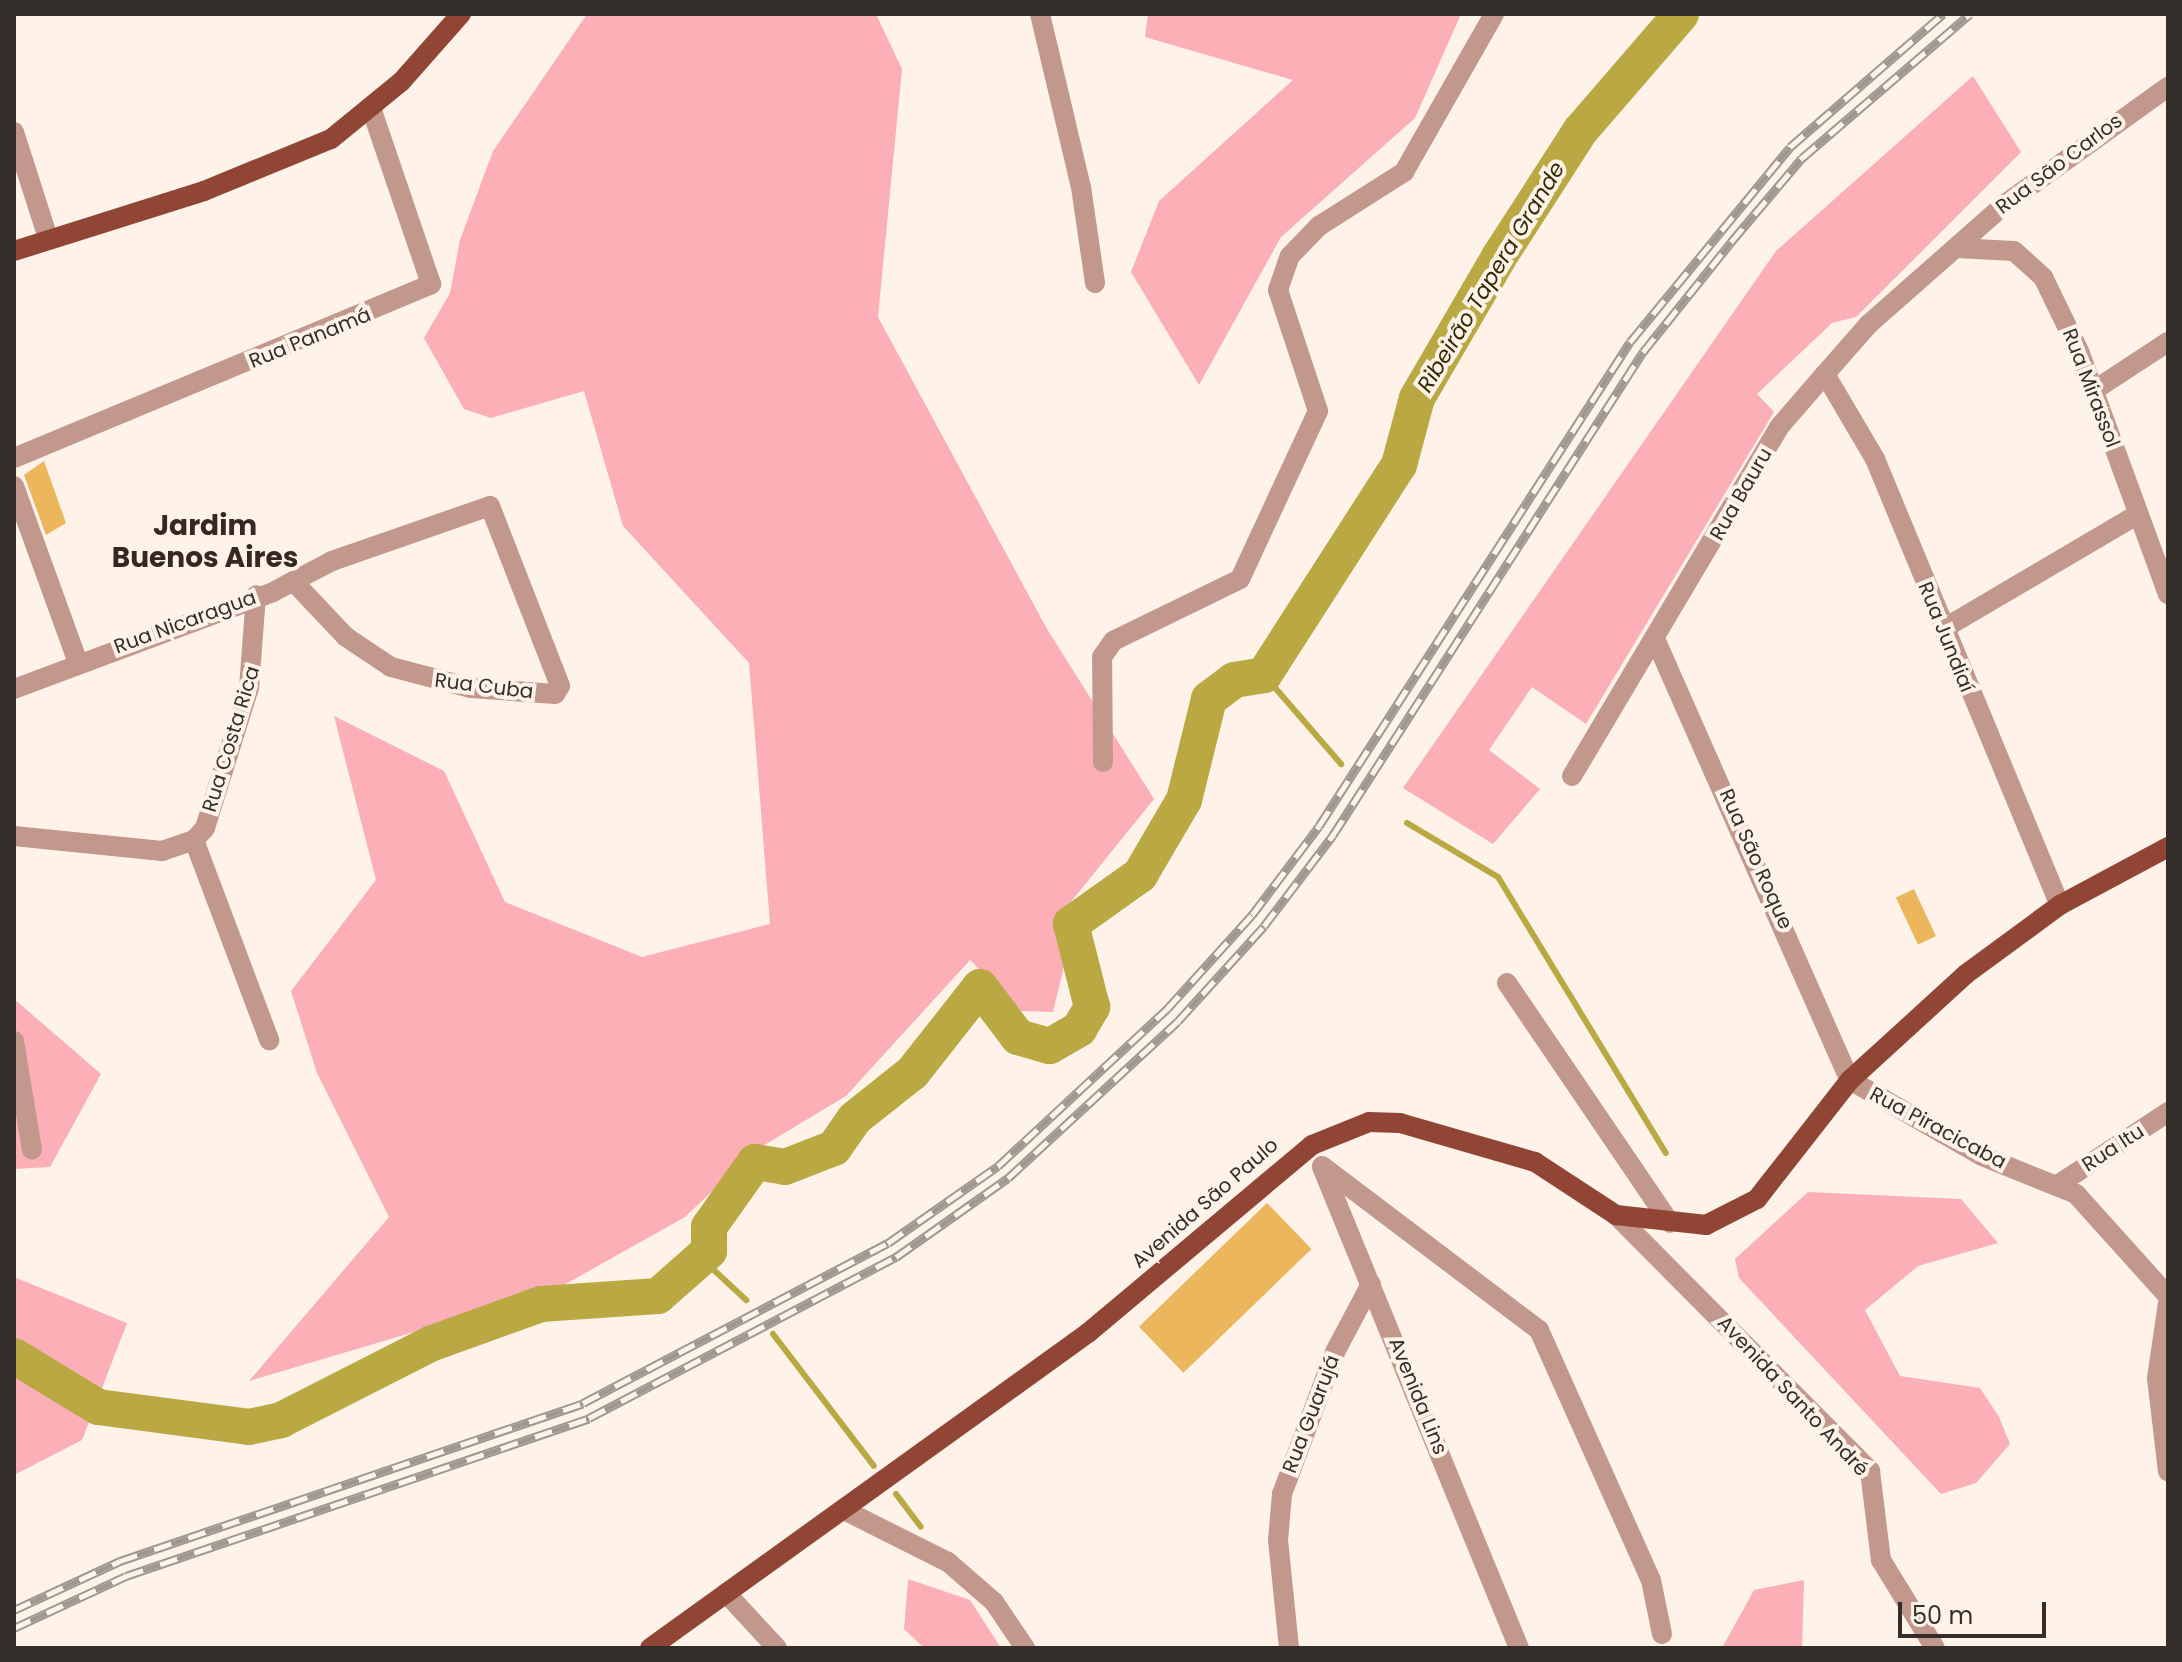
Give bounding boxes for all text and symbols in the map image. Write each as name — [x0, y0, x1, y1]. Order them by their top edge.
street label: Rua São Carlos — [1991, 109, 2127, 219]
water label: Ribeirão Tapera Grande — [1412, 157, 1570, 397]
street label: Rua Panamá — [246, 303, 374, 373]
street label: Rua Mirassol — [2057, 325, 2125, 451]
street label: Rua Bauru — [1705, 444, 1777, 544]
district label: Jardim Buenos Aires — [112, 509, 298, 575]
street label: Rua Jundiaí — [1913, 578, 1979, 696]
street label: Rua Nicaragua — [111, 585, 259, 659]
street label: Rua Costa Rica — [197, 663, 265, 815]
street label: Rua Cuba — [433, 668, 535, 704]
street label: Rua São Roque — [1714, 785, 1798, 933]
street label: Rua Piracicaba — [1866, 1082, 2010, 1174]
street label: Rua Itu — [2078, 1119, 2148, 1177]
street label: Avenida São Paulo — [1127, 1133, 1283, 1273]
street label: Avenida Santo André — [1712, 1311, 1874, 1481]
street label: Avenida Lins — [1384, 1334, 1452, 1458]
street label: Rua Guarujá — [1277, 1352, 1345, 1476]
scale bar — [1902, 1586, 2050, 1636]
text: 50 m — [1912, 1599, 1973, 1632]

